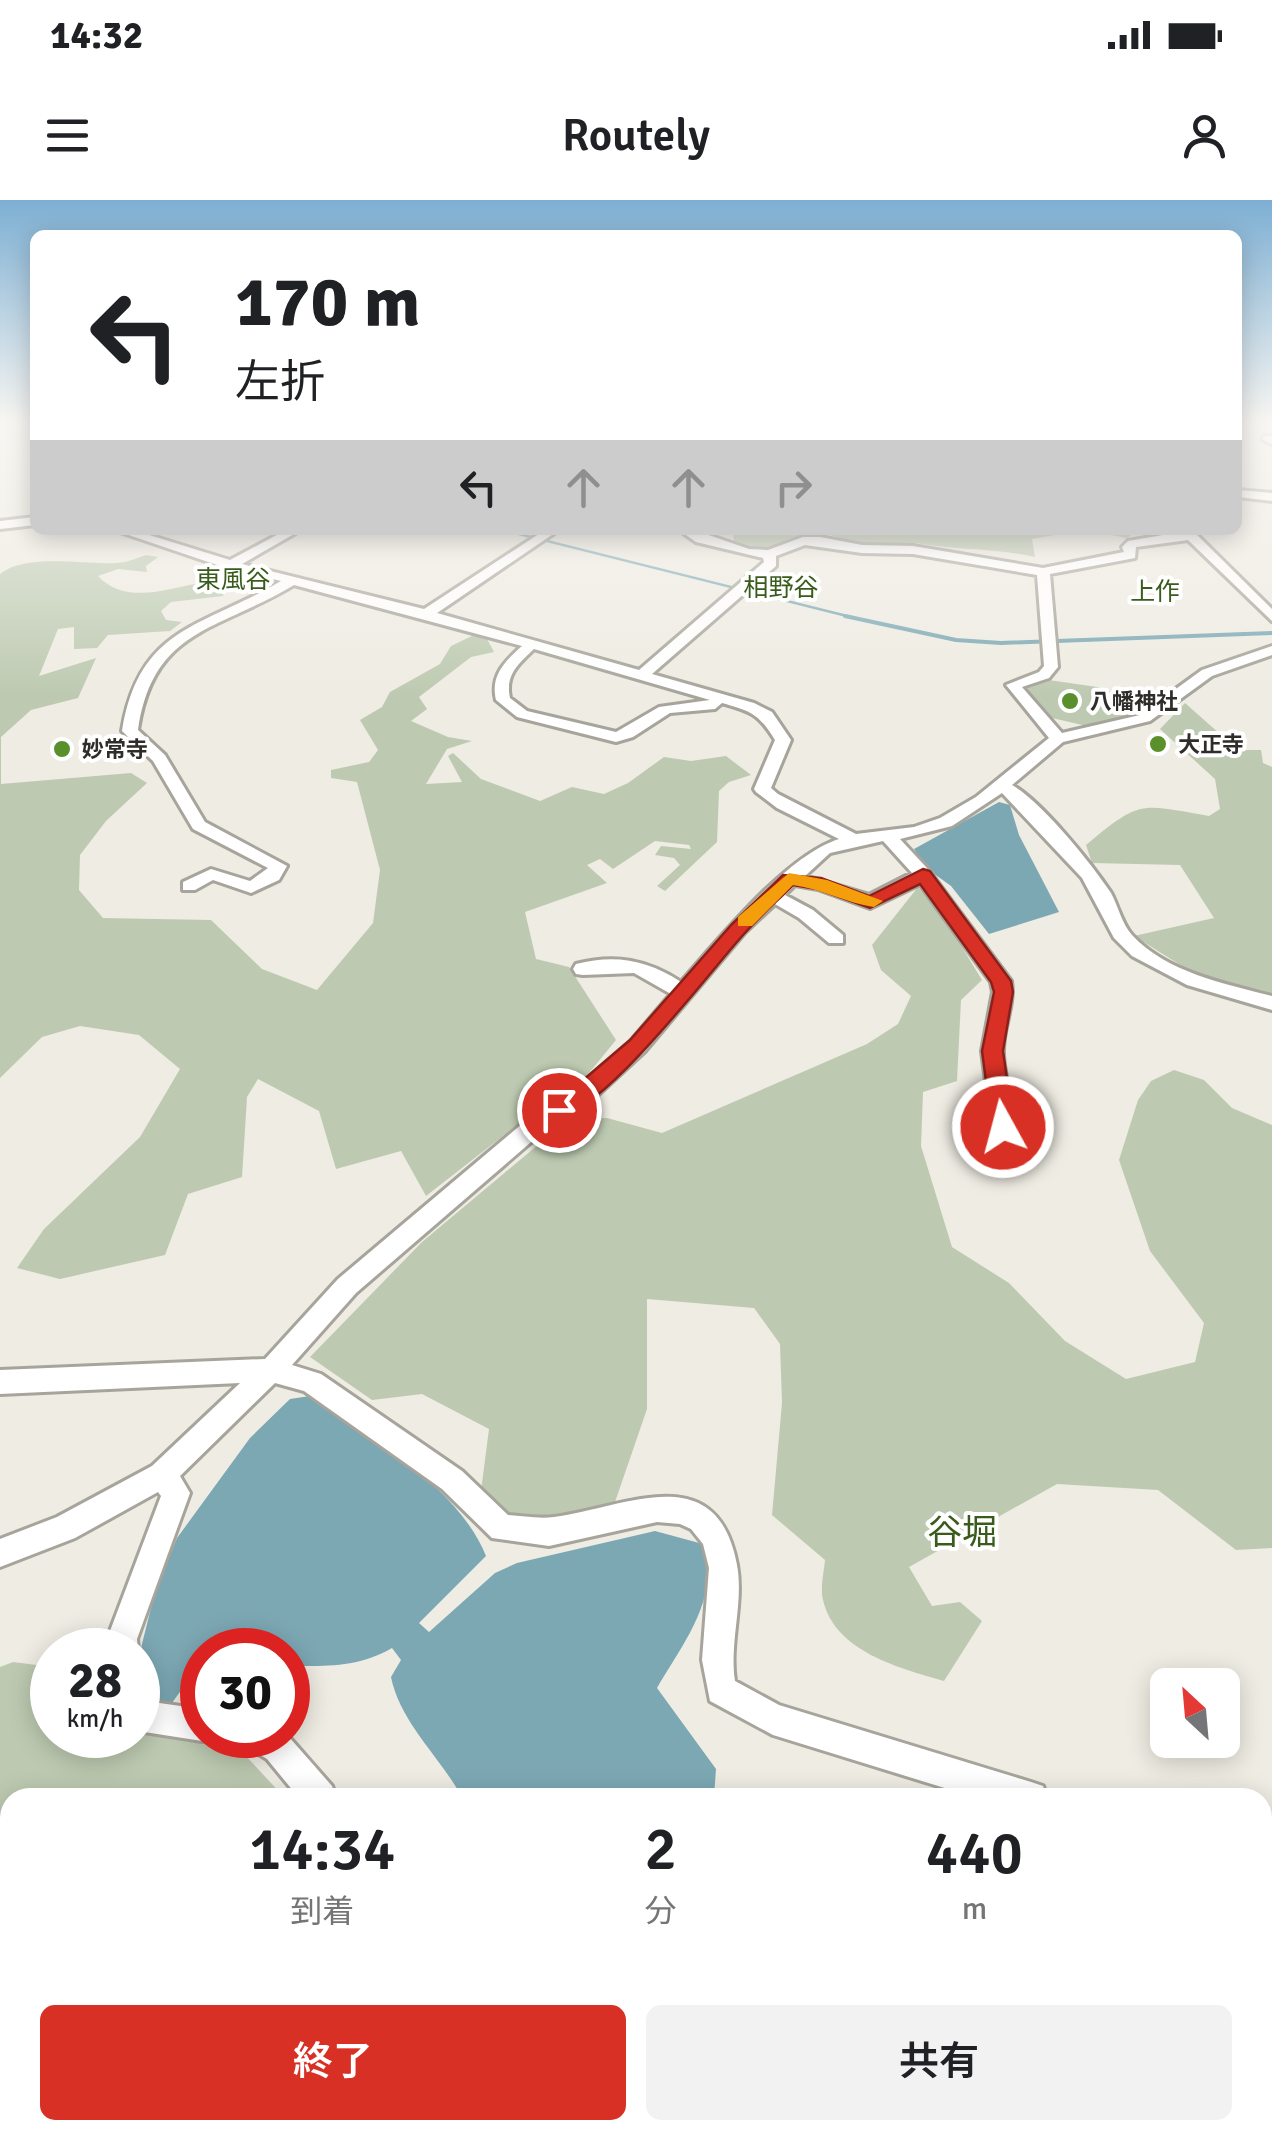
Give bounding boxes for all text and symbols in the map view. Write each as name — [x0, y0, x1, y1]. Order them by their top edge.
text: 14:32 — [50, 12, 143, 59]
icon: menu — [40, 108, 95, 163]
text: Routely — [562, 108, 710, 163]
icon: person — [1177, 108, 1232, 163]
text: 170 m — [235, 259, 420, 345]
icon: left — [70, 270, 200, 400]
text: 左折 — [235, 355, 325, 410]
icon: left — [451, 460, 506, 515]
icon: ahead — [556, 460, 611, 515]
icon: ahead — [661, 460, 716, 515]
icon: right — [766, 460, 821, 515]
district label: 東風谷 — [195, 564, 271, 595]
district label: 相野谷 — [743, 572, 819, 603]
district label: 上作 — [1130, 576, 1180, 607]
place label: 八幡神社 — [1090, 688, 1178, 715]
marker: 八幡神社 — [1059, 690, 1081, 712]
place label: 大正寺 — [1178, 731, 1244, 758]
marker: 大正寺 — [1147, 733, 1169, 755]
place label: 妙常寺 — [82, 736, 148, 763]
marker: 妙常寺 — [51, 738, 73, 760]
pin — [517, 1068, 602, 1153]
position arrow — [951, 1075, 1055, 1179]
icon: arrive — [532, 1083, 587, 1138]
district label: 谷堀 — [927, 1511, 997, 1554]
speed limit sign: 30 — [180, 1628, 310, 1758]
text: 28 — [68, 1650, 122, 1712]
north arrow — [1150, 1668, 1240, 1758]
map controls — [1150, 1668, 1240, 1758]
text: km/h — [67, 1703, 123, 1734]
text: 14:34 — [249, 1813, 395, 1887]
text: 2 — [644, 1813, 677, 1887]
text: 440 — [926, 1817, 1023, 1891]
text: m — [962, 1889, 987, 1928]
text: 到着 — [290, 1892, 354, 1931]
text: 分 — [645, 1892, 677, 1931]
button: 終了 — [40, 2005, 626, 2120]
button: 共有 — [646, 2005, 1232, 2120]

